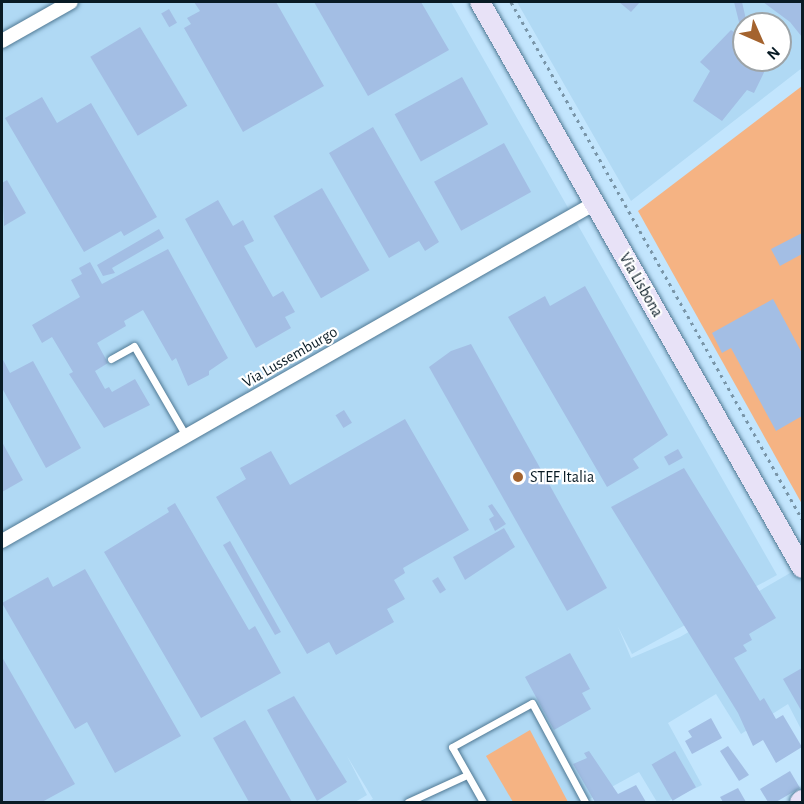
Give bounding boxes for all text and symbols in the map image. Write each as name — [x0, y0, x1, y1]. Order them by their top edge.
north arrow — [732, 12, 792, 72]
text: N — [764, 44, 783, 63]
street label: Via Lisbona — [615, 249, 667, 321]
street label: Via Lussemburgo — [239, 322, 341, 392]
place label: STEF Italia — [530, 467, 594, 487]
marker: STEF Italia — [511, 470, 525, 484]

